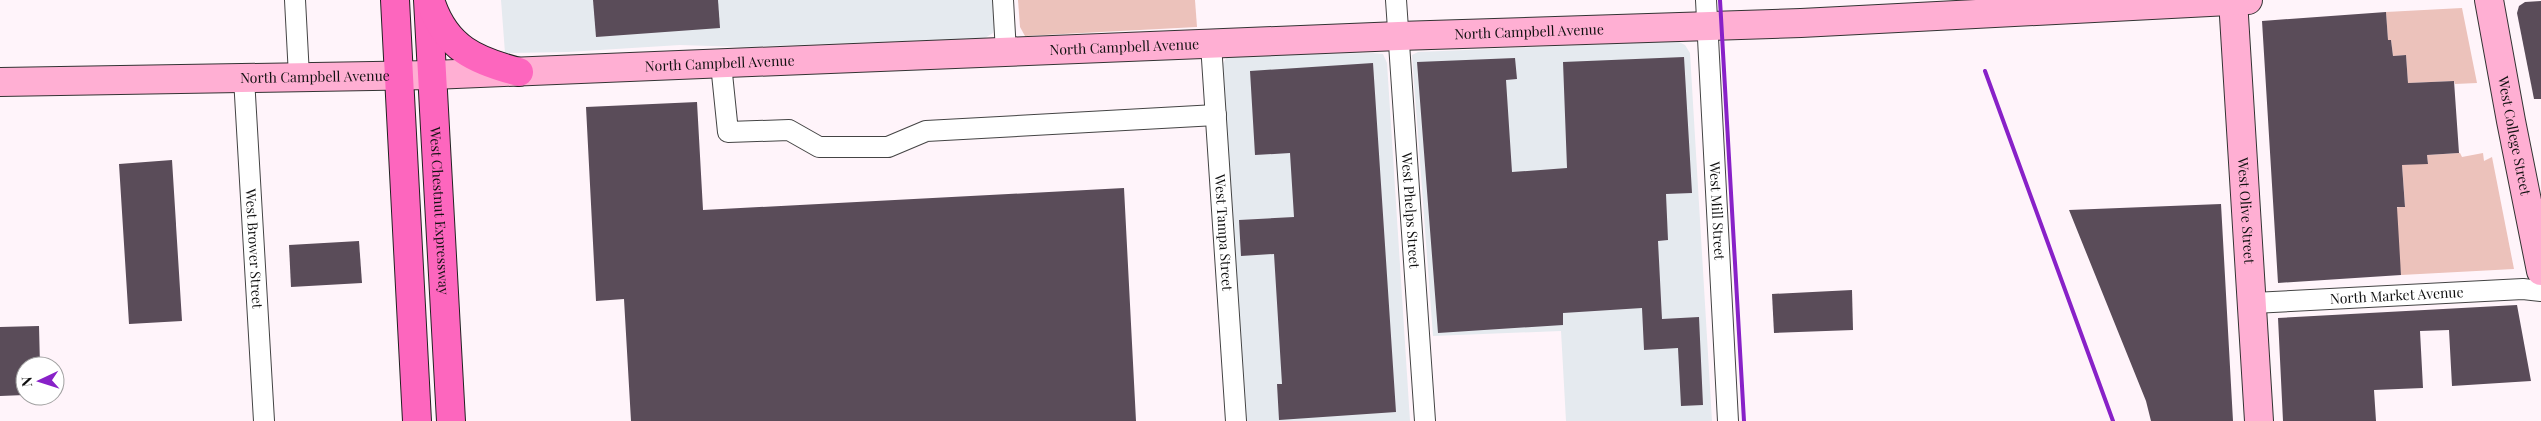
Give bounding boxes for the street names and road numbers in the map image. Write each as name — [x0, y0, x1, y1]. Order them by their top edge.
street label: North Campbell Avenue — [1454, 19, 1604, 43]
street label: North Campbell Avenue — [1049, 34, 1200, 59]
street label: North Campbell Avenue — [644, 50, 795, 75]
street label: North Campbell Avenue — [240, 66, 390, 87]
street label: West College Street — [2494, 73, 2536, 198]
street label: West Chestnut Expressway — [426, 125, 454, 295]
street label: West Phelps Street — [1397, 151, 1425, 270]
street label: West Olive Street — [2234, 156, 2259, 265]
street label: West Mill Street — [1705, 160, 1730, 262]
street label: West Tampa Street — [1211, 173, 1237, 293]
street label: West Brower Street — [241, 187, 267, 310]
street label: North Market Avenue — [2330, 282, 2464, 308]

